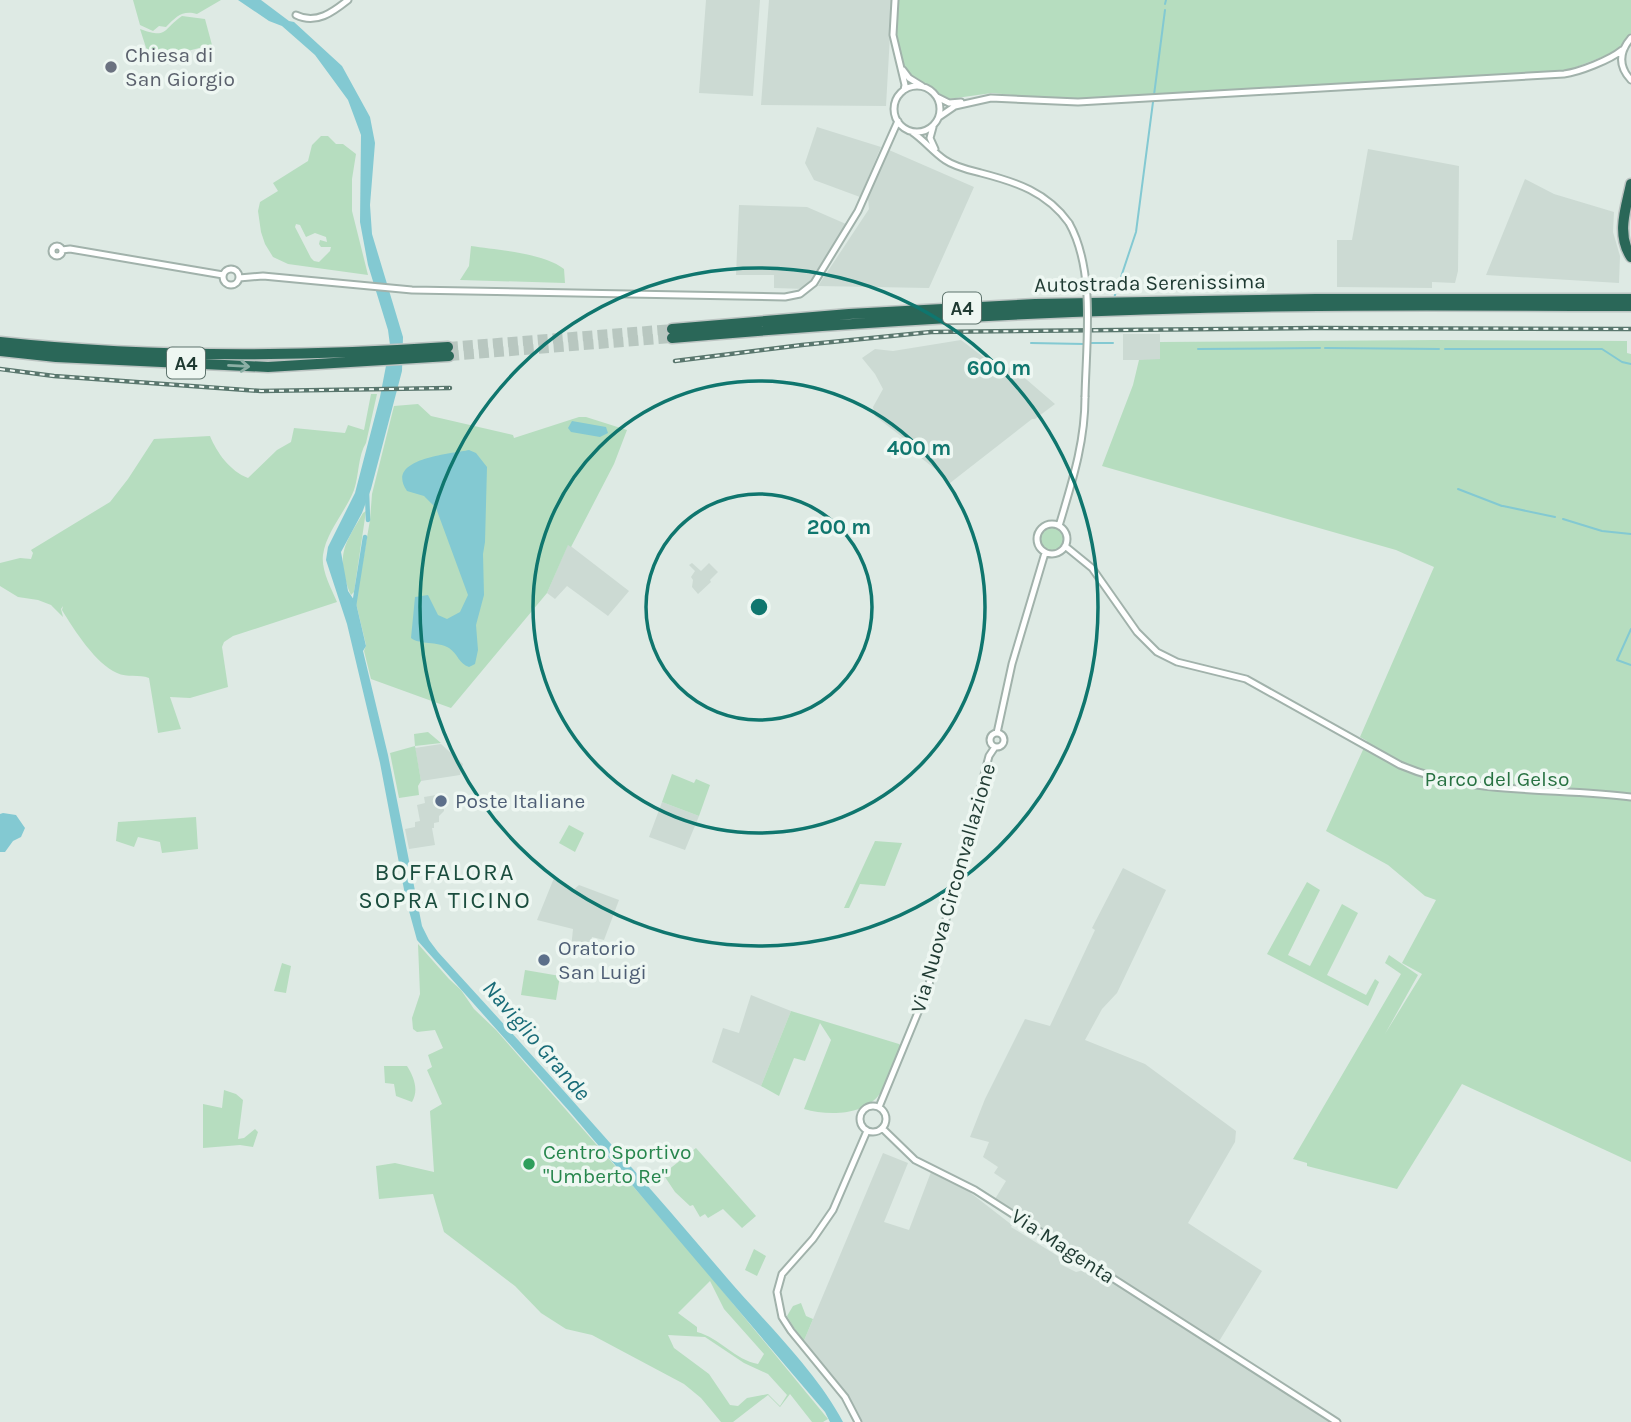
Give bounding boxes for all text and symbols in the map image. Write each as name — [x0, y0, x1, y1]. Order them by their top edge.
place label: Chiesa di San Giorgio — [125, 43, 235, 91]
marker: Chiesa di San Giorgio — [103, 59, 119, 75]
street label: Autostrada Serenissima — [1034, 269, 1266, 297]
road number: A4 — [943, 292, 981, 324]
road number: A4 — [167, 348, 205, 378]
text: 600 m — [967, 356, 1031, 380]
one-way arrow — [227, 359, 250, 372]
text: 400 m — [887, 436, 951, 460]
text: 200 m — [807, 515, 871, 539]
centre of rings — [747, 595, 771, 619]
street label: Via Nuova Circonvallazione — [906, 760, 1000, 1016]
park label: Parco del Gelso — [1425, 767, 1569, 791]
place label: Poste Italiane — [455, 789, 585, 813]
marker: Poste Italiane — [433, 793, 449, 809]
district label: BOFFALORA SOPRA TICINO — [358, 858, 532, 914]
place label: Oratorio San Luigi — [558, 936, 647, 984]
marker: Oratorio San Luigi — [536, 952, 552, 968]
water label: Naviglio Grande — [477, 975, 596, 1106]
place label: Centro Sportivo "Umberto Re" — [543, 1140, 692, 1188]
marker: Centro Sportivo "Umberto Re" — [521, 1156, 537, 1172]
street label: Via Magenta — [1007, 1204, 1119, 1288]

